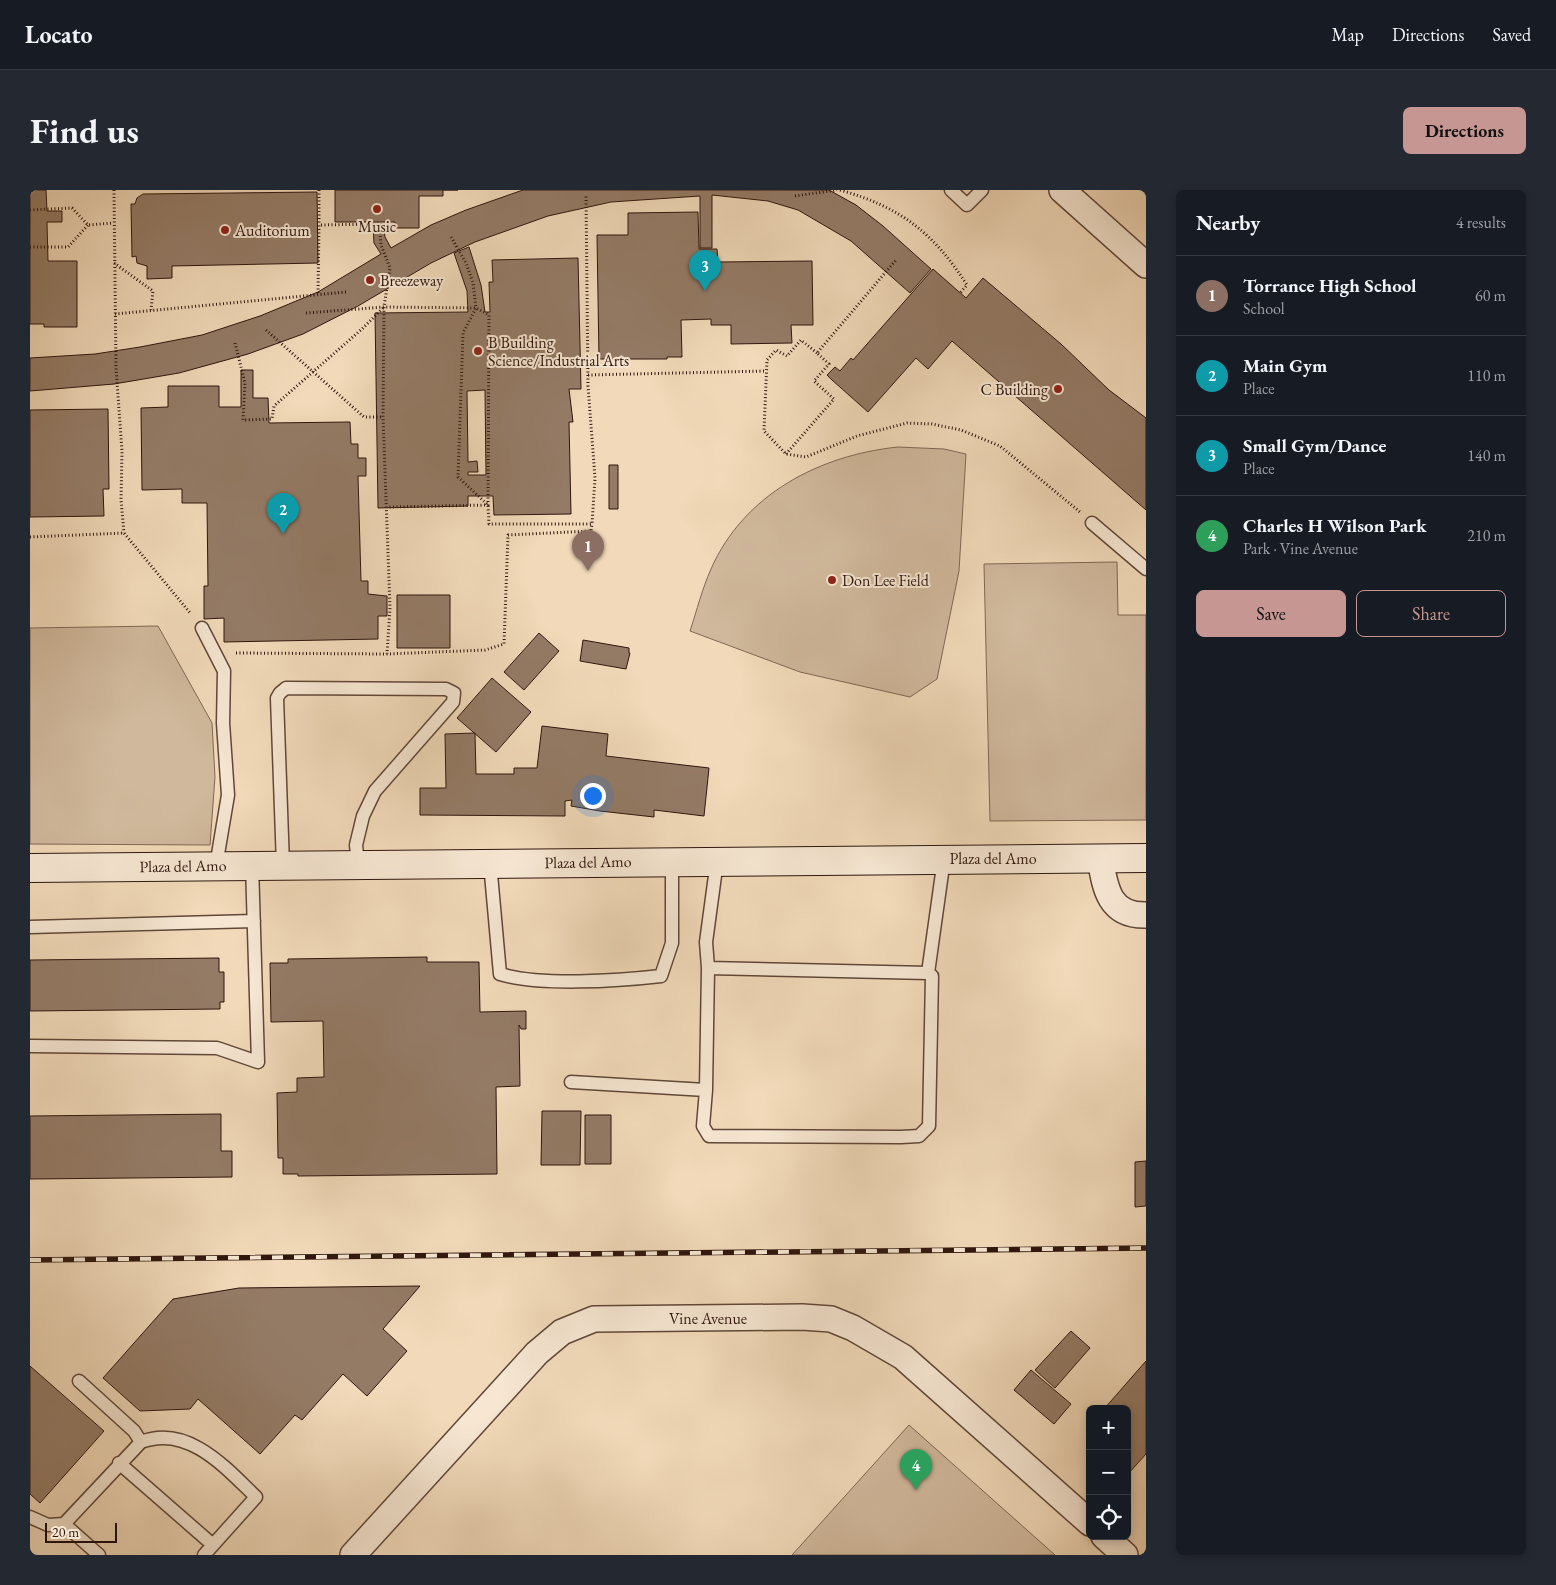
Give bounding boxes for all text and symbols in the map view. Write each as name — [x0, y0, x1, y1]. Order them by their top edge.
text: Locato — [25, 19, 93, 50]
text: Map — [1332, 23, 1364, 46]
text: Directions — [1392, 23, 1464, 46]
text: Saved — [1492, 23, 1531, 46]
button: Directions — [1403, 107, 1526, 154]
text: Find us — [30, 108, 139, 153]
marker: Music — [371, 203, 383, 215]
text: Nearby — [1196, 209, 1260, 236]
text: 4 results — [1456, 212, 1506, 233]
place label: Music — [358, 216, 396, 237]
place label: Auditorium — [234, 220, 310, 241]
marker: Auditorium — [219, 224, 231, 236]
pin: 3 — [689, 250, 721, 291]
place label: Breezeway — [380, 270, 444, 291]
text: Torrance High School — [1243, 273, 1416, 298]
marker: Breezeway — [364, 274, 376, 286]
text: 1 — [1208, 285, 1216, 306]
text: 60 m — [1475, 285, 1506, 306]
text: School — [1243, 298, 1285, 319]
place label: B Building Science/Industrial Arts — [488, 332, 629, 371]
marker: B Building Science/Industrial Arts — [472, 345, 484, 357]
text: Main Gym — [1243, 353, 1327, 378]
text: 2 — [1208, 365, 1216, 386]
text: 110 m — [1467, 365, 1506, 386]
text: Place — [1243, 378, 1275, 399]
place label: C Building — [980, 379, 1049, 400]
marker: C Building — [1052, 383, 1064, 395]
text: Small Gym/Dance — [1243, 433, 1387, 458]
text: 3 — [1208, 445, 1216, 466]
text: 140 m — [1467, 445, 1506, 466]
text: Place — [1243, 458, 1275, 479]
pin: 2 — [267, 493, 299, 534]
text: Charles H Wilson Park — [1243, 513, 1427, 538]
text: 4 — [1208, 525, 1216, 546]
text: 210 m — [1467, 525, 1506, 546]
pin: 1 — [572, 530, 604, 571]
text: Park · Vine Avenue — [1243, 538, 1358, 559]
place label: Don Lee Field — [842, 570, 930, 591]
marker: Don Lee Field — [826, 574, 838, 586]
button: Save — [1196, 590, 1346, 637]
button: Share — [1356, 590, 1506, 637]
your location — [580, 783, 606, 809]
street label: Plaza del Amo — [949, 848, 1037, 869]
street label: Plaza del Amo — [544, 851, 632, 873]
street label: Plaza del Amo — [139, 855, 227, 877]
street label: Vine Avenue — [669, 1308, 747, 1329]
map controls — [1086, 1405, 1131, 1540]
button: + — [1086, 1405, 1131, 1450]
pin: 4 — [900, 1449, 932, 1490]
button: − — [1086, 1450, 1131, 1495]
button: locate — [1086, 1495, 1131, 1540]
scale bar — [45, 1520, 118, 1543]
text: 20 m — [52, 1523, 79, 1541]

